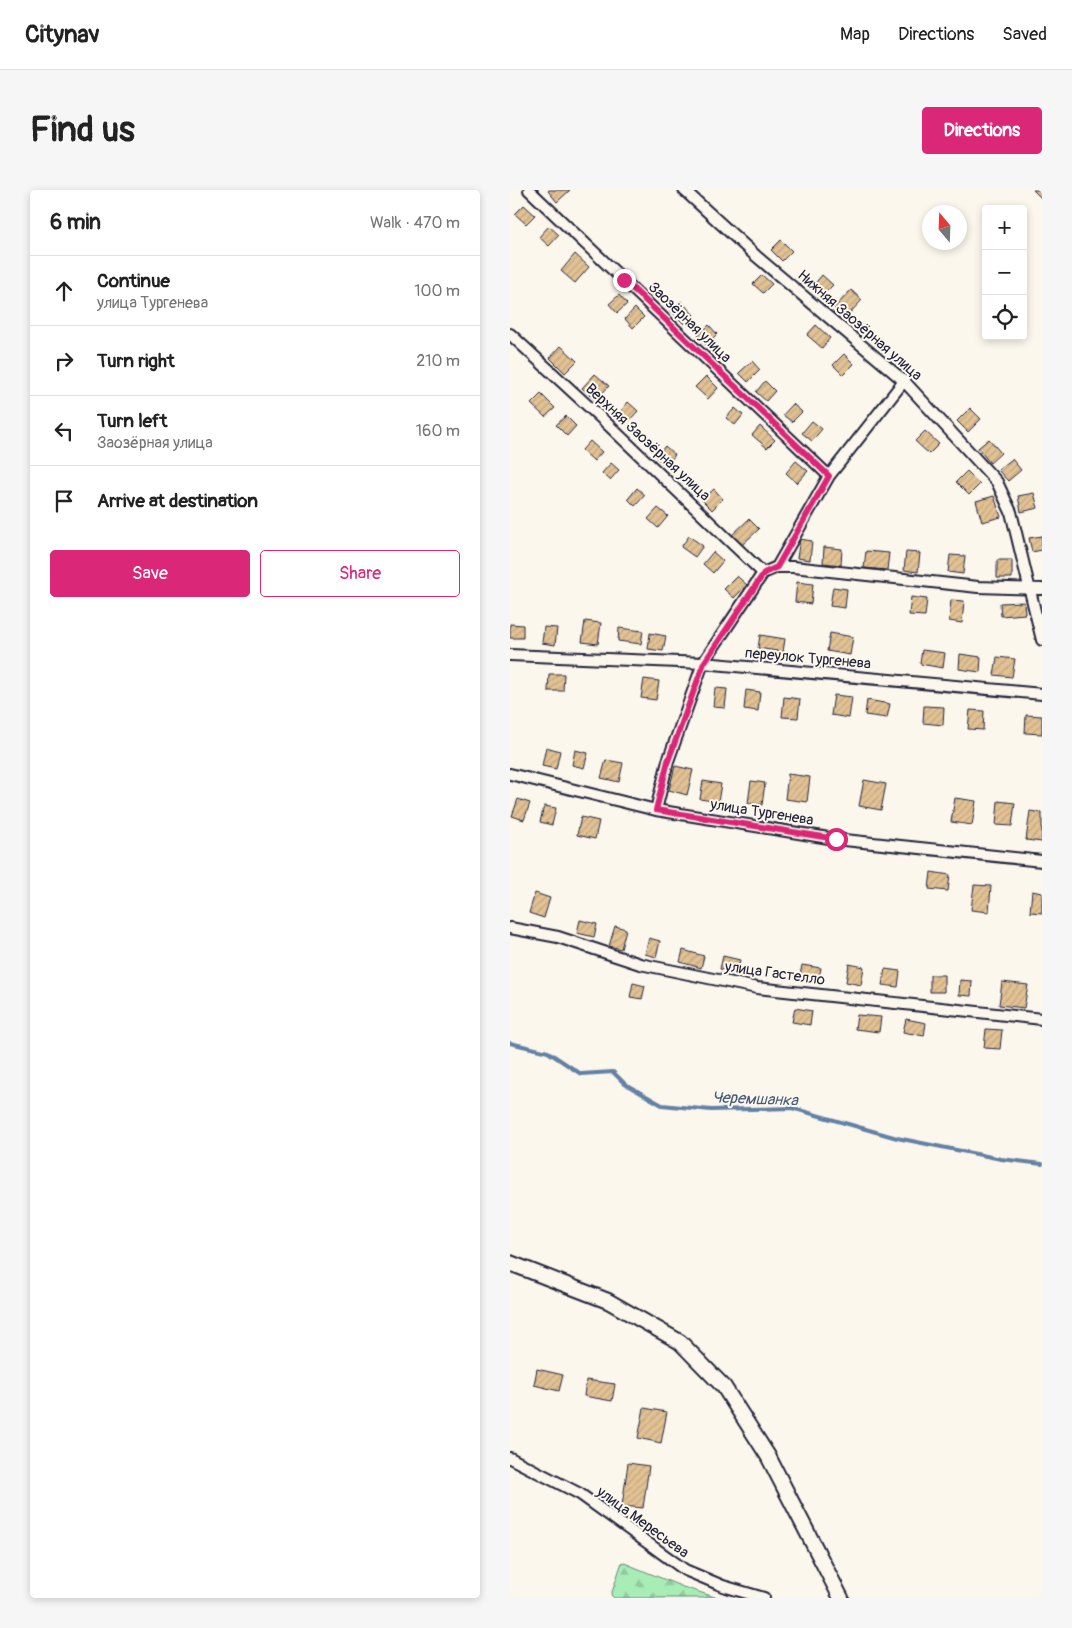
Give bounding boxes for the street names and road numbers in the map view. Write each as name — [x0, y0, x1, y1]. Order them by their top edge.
street label: Нижняя Заозёрная улица — [793, 266, 926, 385]
street label: Заозёрная улица — [644, 278, 735, 367]
street label: Верхняя Заозёрная улица — [581, 380, 714, 505]
street label: переулок Тургенева — [744, 644, 872, 673]
street label: улица Тургенева — [708, 795, 815, 830]
street label: улица Гастелло — [723, 957, 826, 990]
street label: улица Мересьева — [592, 1482, 693, 1562]

